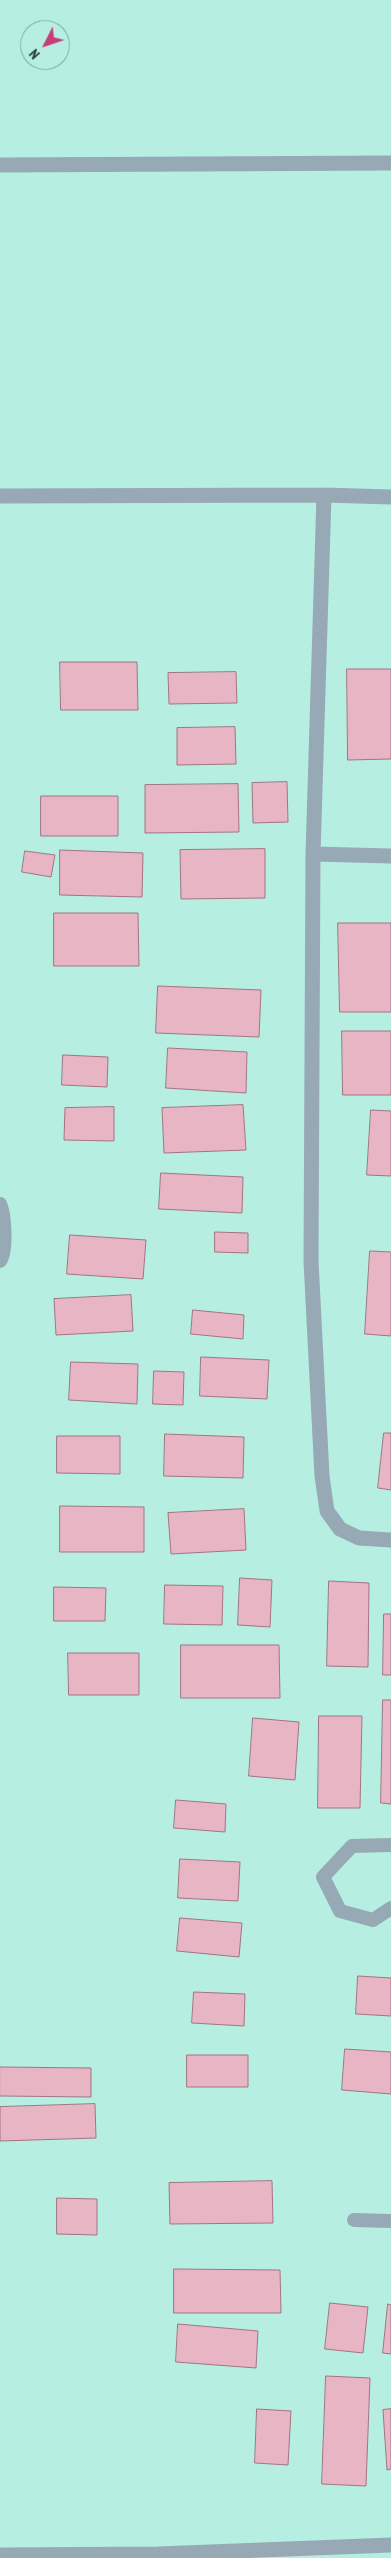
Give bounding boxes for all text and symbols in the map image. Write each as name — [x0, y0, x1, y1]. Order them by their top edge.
north arrow — [20, 20, 70, 70]
text: N — [25, 45, 44, 63]

